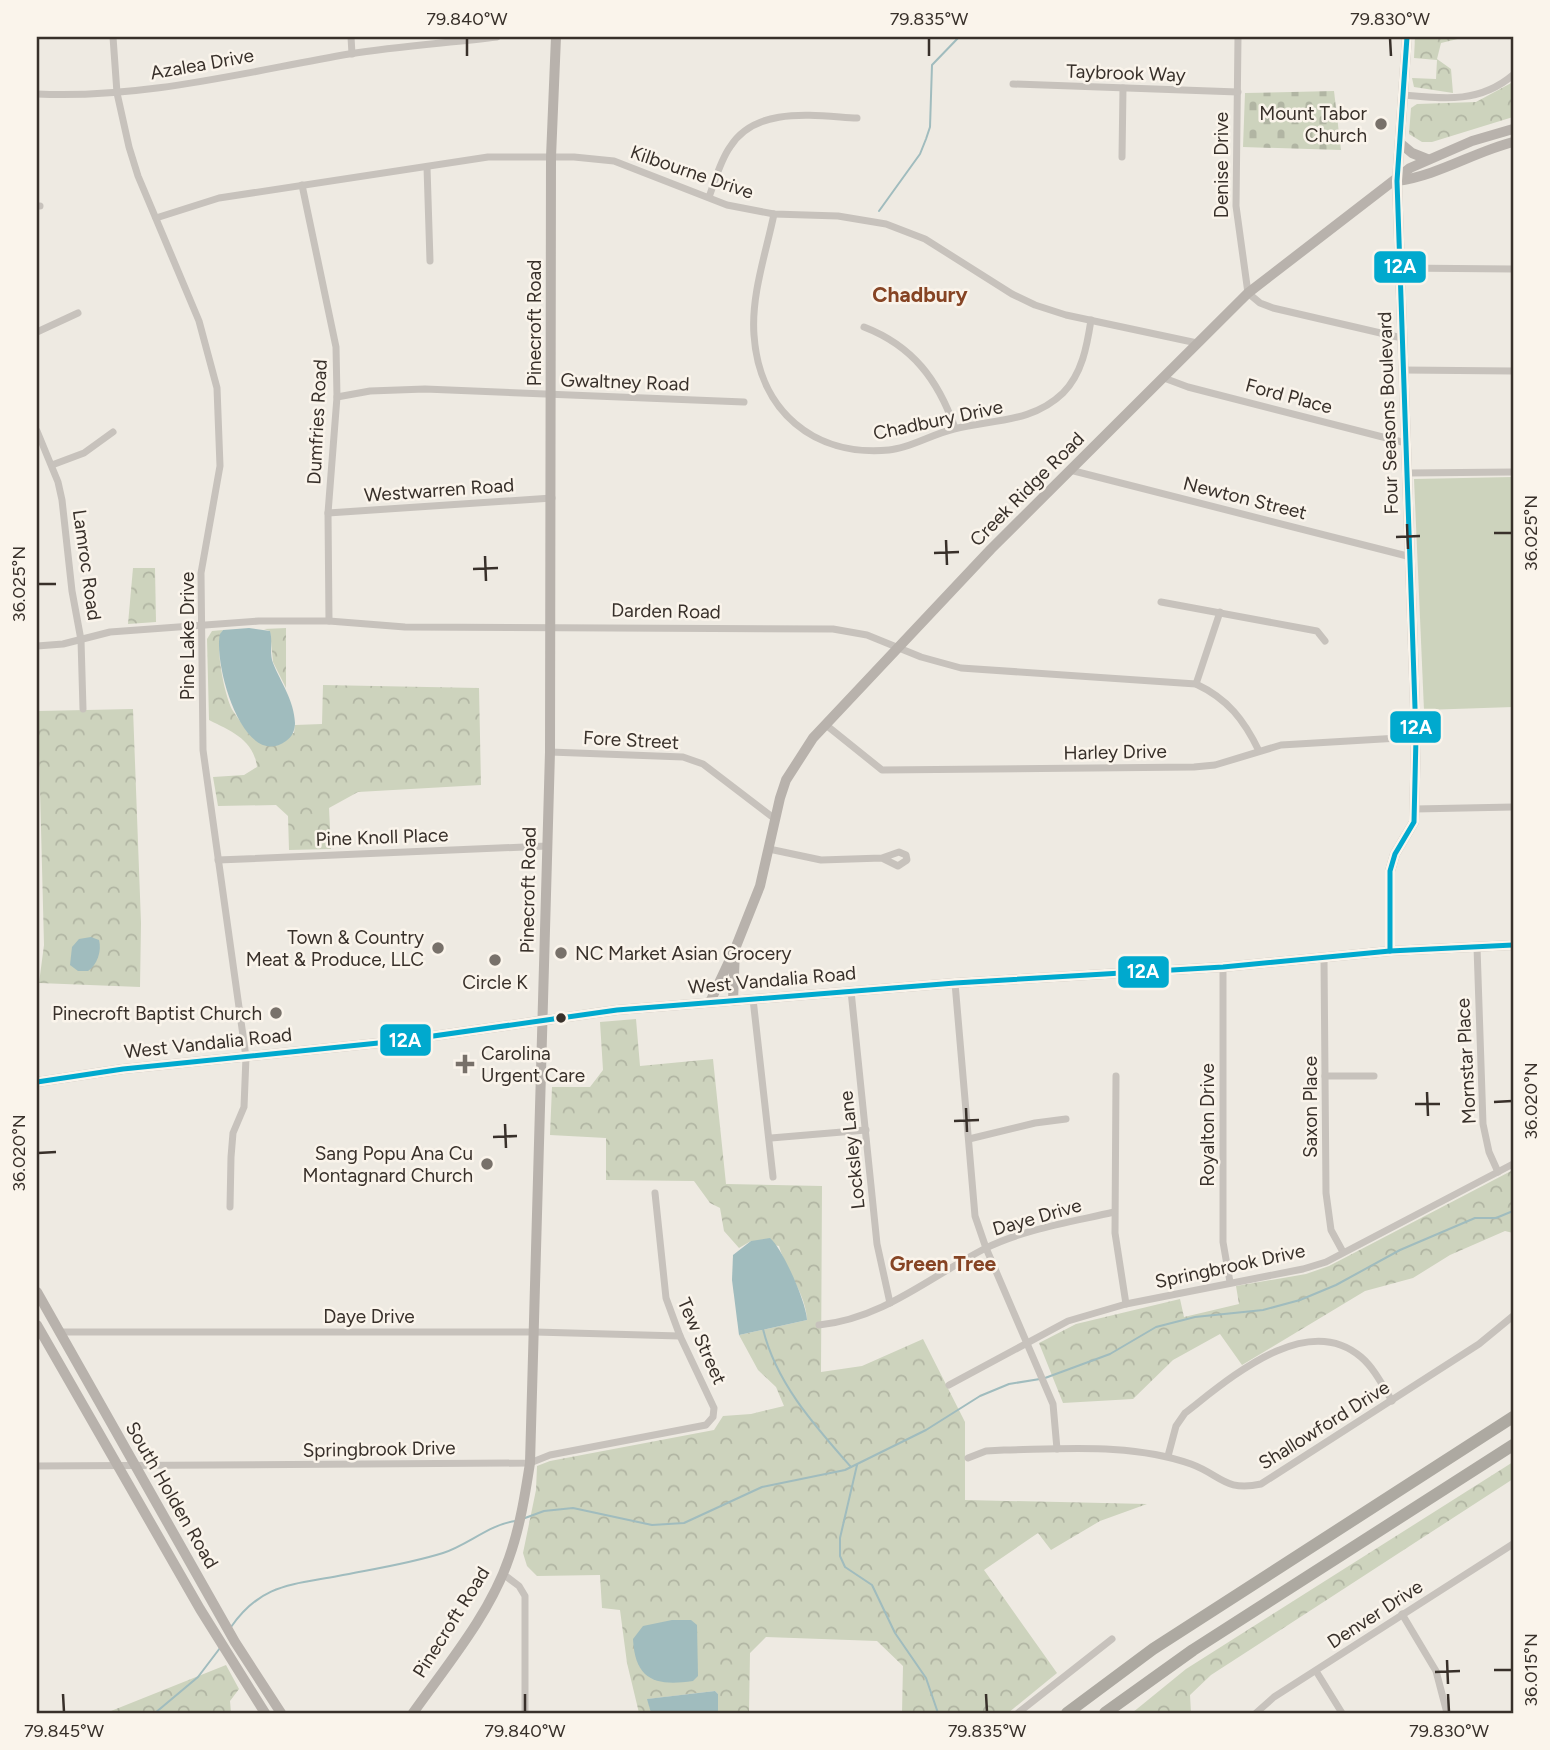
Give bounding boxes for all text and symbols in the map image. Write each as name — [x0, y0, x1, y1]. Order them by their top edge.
text: 79.840°W — [426, 8, 508, 30]
text: 79.835°W — [890, 8, 969, 30]
text: 79.830°W — [1350, 8, 1431, 30]
street label: Azalea Drive — [148, 44, 256, 84]
street label: Taybrook Way — [1066, 59, 1186, 87]
place label: Mount Tabor Church — [1259, 102, 1368, 147]
street label: Denise Drive — [1210, 112, 1233, 218]
marker: Mount Tabor Church — [1373, 116, 1389, 132]
street label: Kilbourne Drive — [627, 140, 757, 204]
line badge: 12A — [1373, 250, 1427, 284]
text: 12A — [1384, 255, 1417, 278]
street label: Pinecroft Road — [523, 260, 546, 386]
district label: Chadbury — [872, 282, 969, 307]
street label: Four Seasons Boulevard — [1373, 311, 1403, 515]
street label: Dumfries Road — [302, 359, 332, 485]
street label: Gwaltney Road — [560, 368, 690, 396]
street label: Ford Place — [1243, 373, 1335, 419]
street label: Chadbury Drive — [871, 395, 1005, 445]
street label: Creek Ridge Road — [965, 427, 1089, 551]
street label: Newton Street — [1181, 472, 1309, 524]
street label: Westwarren Road — [363, 473, 515, 507]
text: 36.025°N — [1520, 495, 1542, 571]
street label: Lamroc Road — [68, 508, 106, 622]
text: 36.025°N — [8, 546, 30, 622]
street label: Pine Lake Drive — [176, 572, 199, 700]
street label: Darden Road — [611, 599, 721, 623]
line badge: 12A — [1389, 710, 1442, 744]
text: 12A — [1400, 716, 1433, 739]
street label: Fore Street — [583, 726, 679, 754]
street label: Harley Drive — [1063, 740, 1167, 764]
street label: Pine Knoll Place — [315, 823, 449, 851]
street label: Pinecroft Road — [515, 826, 541, 954]
place label: Town & Country Meat & Produce, LLC — [246, 926, 424, 971]
marker: Town & Country Meat & Produce, LLC — [430, 940, 446, 956]
place label: NC Market Asian Grocery — [575, 942, 792, 965]
marker: NC Market Asian Grocery — [553, 945, 569, 961]
marker: Circle K — [487, 952, 503, 968]
line badge: 12A — [1117, 955, 1170, 989]
text: 12A — [1127, 960, 1160, 983]
street label: West Vandalia Road — [687, 961, 857, 999]
place label: Circle K — [462, 971, 528, 994]
street label: Mornstar Place — [1451, 997, 1481, 1125]
place label: Pinecroft Baptist Church — [52, 1002, 262, 1025]
marker: Pinecroft Baptist Church — [268, 1005, 284, 1021]
unlabelled marker — [554, 1011, 568, 1025]
street label: West Vandalia Road — [123, 1023, 293, 1063]
line badge: 12A — [379, 1023, 432, 1057]
text: 12A — [389, 1029, 422, 1052]
place label: Carolina Urgent Care — [481, 1042, 585, 1087]
marker: Carolina Urgent Care — [455, 1054, 475, 1074]
street label: Saxon Place — [1299, 1056, 1322, 1158]
text: 36.020°N — [1520, 1062, 1542, 1140]
street label: Royalton Drive — [1196, 1063, 1219, 1187]
street label: Locksley Lane — [834, 1090, 870, 1210]
text: 36.020°N — [8, 1114, 30, 1192]
place label: Sang Popu Ana Cu Montagnard Church — [303, 1142, 473, 1187]
marker: Sang Popu Ana Cu Montagnard Church — [479, 1156, 495, 1172]
street label: Daye Drive — [990, 1193, 1084, 1241]
street label: Springbrook Drive — [1153, 1239, 1307, 1293]
district label: Green Tree — [890, 1251, 997, 1276]
street label: Tew Street — [673, 1294, 731, 1388]
street label: Daye Drive — [323, 1305, 415, 1328]
street label: Shallowford Drive — [1254, 1375, 1394, 1475]
street label: South Holden Road — [121, 1417, 223, 1573]
street label: Springbrook Drive — [302, 1436, 456, 1462]
street label: Pinecroft Road — [408, 1562, 494, 1682]
street label: Denver Drive — [1323, 1575, 1427, 1653]
text: 36.015°N — [1520, 1633, 1542, 1707]
text: 79.845°W — [24, 1720, 105, 1742]
text: 79.840°W — [484, 1720, 566, 1742]
text: 79.835°W — [948, 1720, 1027, 1742]
text: 79.830°W — [1409, 1720, 1490, 1742]

